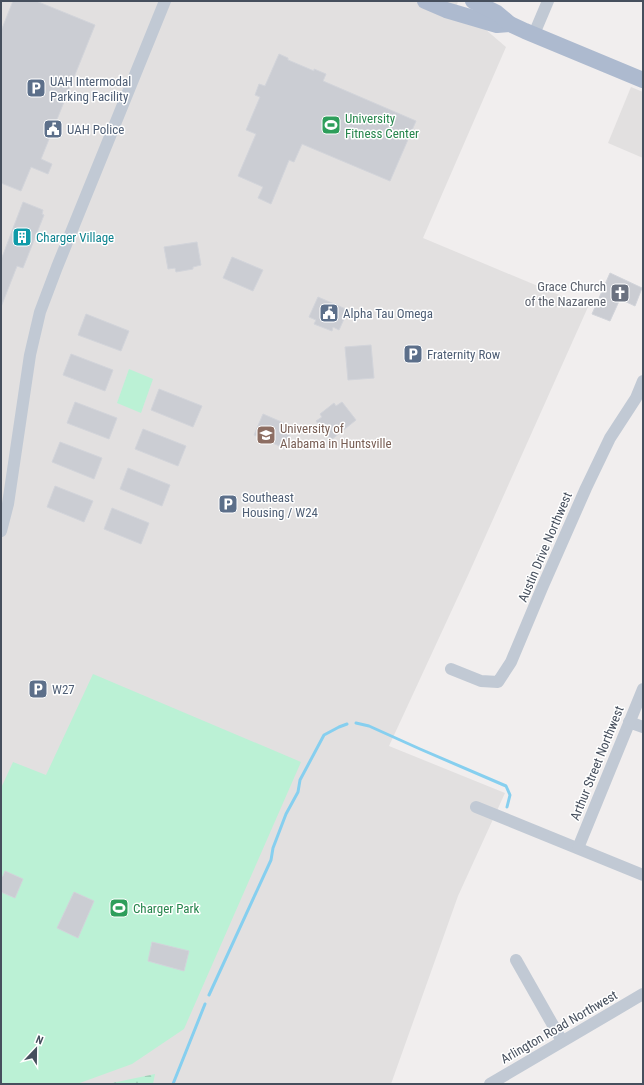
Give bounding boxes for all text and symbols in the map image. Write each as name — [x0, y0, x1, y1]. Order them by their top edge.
place label: UAH Intermodal Parking Facility — [50, 74, 131, 104]
parking icon: UAH Intermodal Parking Facility — [25, 77, 47, 99]
place label: University Fitness Center — [345, 111, 419, 141]
sports icon: University Fitness Center — [320, 114, 342, 136]
public building icon: UAH Police — [42, 118, 64, 140]
place label: UAH Police — [67, 122, 124, 137]
building icon: Charger Village — [11, 226, 33, 248]
place label: Charger Village — [36, 230, 114, 245]
place label: Grace Church of the Nazarene — [525, 279, 606, 309]
church icon: Grace Church of the Nazarene — [609, 282, 631, 304]
public building icon: Alpha Tau Omega — [318, 302, 340, 324]
place label: Alpha Tau Omega — [343, 306, 433, 321]
parking icon: Fraternity Row — [402, 343, 424, 365]
place label: Fraternity Row — [427, 347, 501, 362]
place label: University of Alabama in Huntsville — [280, 421, 392, 451]
school or university icon: University of Alabama in Huntsville — [255, 424, 277, 446]
place label: Southeast Housing / W24 — [242, 490, 319, 520]
street label: Austin Drive Northwest — [515, 490, 575, 604]
parking icon: Southeast Housing / W24 — [217, 493, 239, 515]
parking icon: W27 — [27, 678, 49, 700]
place label: W27 — [52, 682, 75, 697]
street label: Arthur Street Northwest — [567, 704, 627, 822]
sports icon: Charger Park — [108, 897, 130, 919]
place label: Charger Park — [133, 901, 199, 916]
street label: Arlington Road Northwest — [498, 987, 620, 1067]
north arrow — [16, 1029, 56, 1069]
text: N — [34, 1033, 45, 1048]

